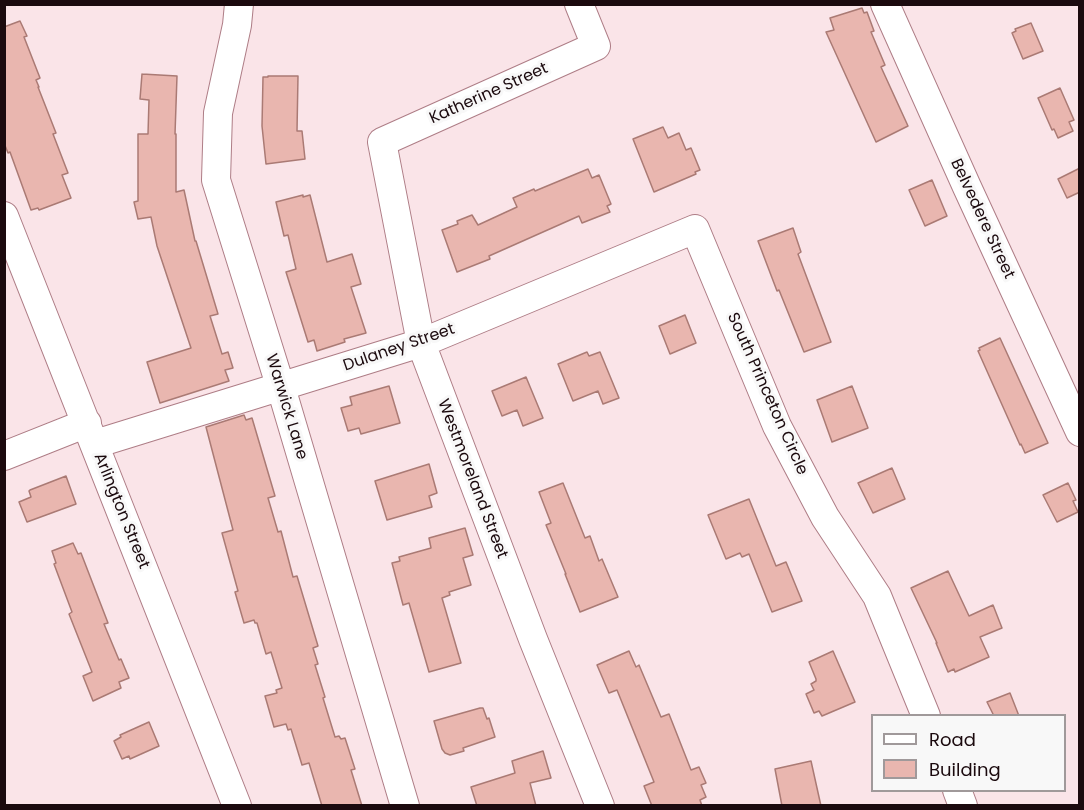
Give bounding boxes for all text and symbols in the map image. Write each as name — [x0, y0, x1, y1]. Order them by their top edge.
street label: Katherine Street — [427, 59, 551, 129]
street label: Belvedere Street — [946, 156, 1018, 282]
street label: South Princeton Circle — [723, 310, 811, 478]
street label: Dulaney Street — [341, 320, 457, 376]
street label: Warwick Lane — [261, 352, 311, 462]
street label: Westmoreland Street — [433, 397, 511, 561]
street label: Arlington Street — [89, 450, 153, 572]
legend — [871, 714, 1066, 792]
text: Road — [929, 727, 976, 752]
text: Building — [929, 757, 1001, 782]

